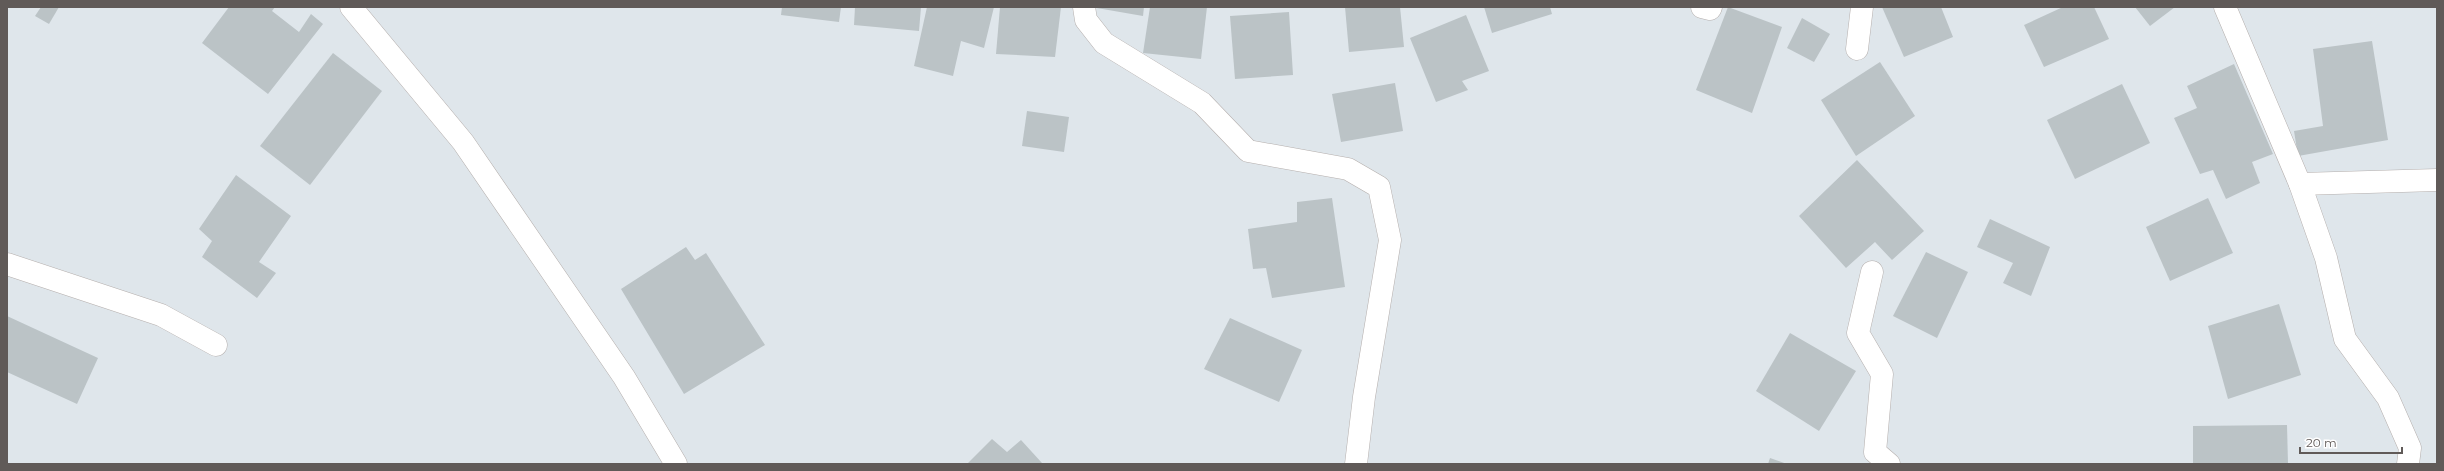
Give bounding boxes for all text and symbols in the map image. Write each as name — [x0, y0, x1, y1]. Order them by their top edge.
scale bar — [2300, 429, 2402, 455]
text: 20 m — [2306, 435, 2337, 450]

